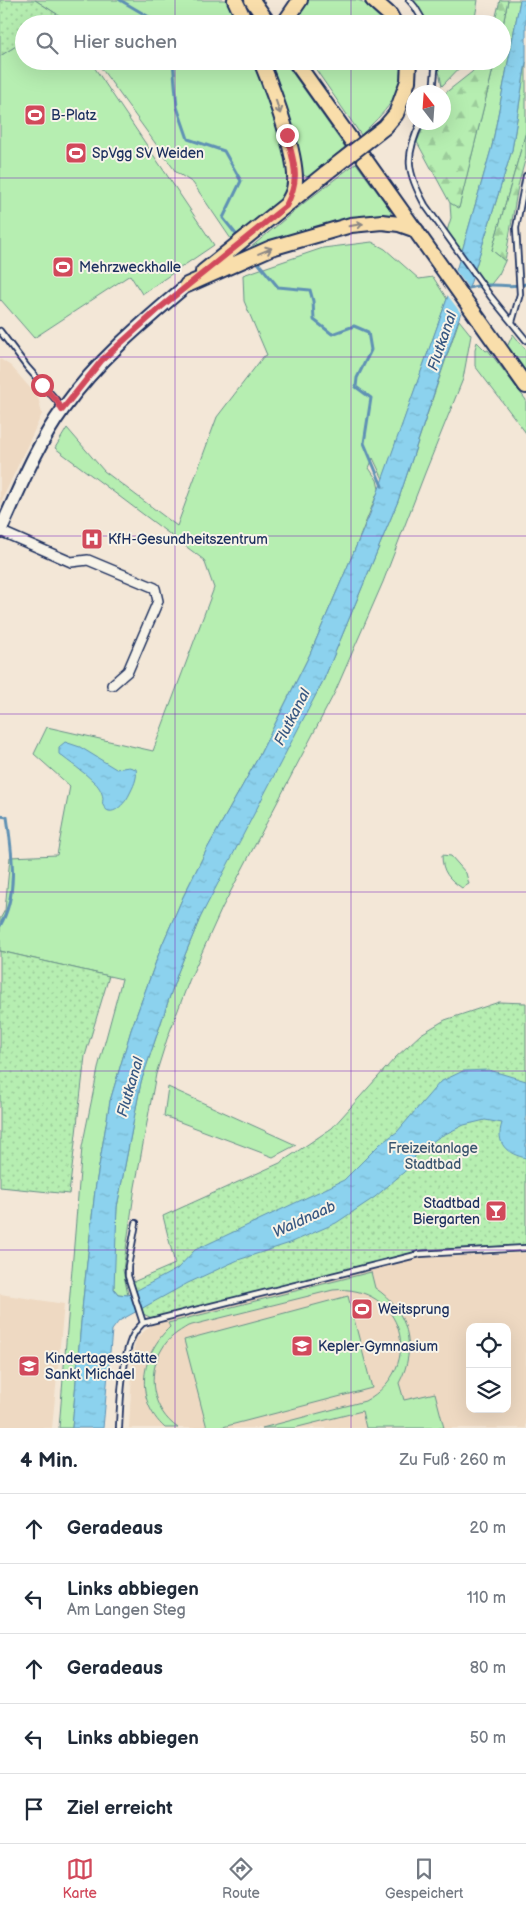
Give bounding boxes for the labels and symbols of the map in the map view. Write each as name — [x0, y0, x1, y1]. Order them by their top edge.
north arrow — [406, 85, 451, 130]
one-way arrow — [274, 99, 283, 114]
sports icon: B-Platz — [23, 103, 47, 127]
place label: B-Platz — [51, 107, 97, 124]
route end — [276, 124, 299, 147]
sports icon: SpVgg SV Weiden — [64, 141, 88, 165]
place label: SpVgg SV Weiden — [92, 145, 204, 162]
one-way arrow — [348, 220, 364, 230]
one-way arrow — [257, 246, 272, 255]
sports icon: Mehrzweckhalle — [51, 255, 75, 279]
place label: Mehrzweckhalle — [79, 259, 181, 276]
water label: Flutkanal — [424, 309, 462, 373]
route start — [31, 374, 54, 397]
hospital icon: KfH-Gesundheitszentrum — [80, 527, 104, 551]
place label: KfH-Gesundheitszentrum — [108, 531, 268, 548]
water label: Flutkanal — [270, 685, 315, 749]
water label: Flutkanal — [113, 1055, 148, 1119]
park label: Freizeitanlage Stadtbad — [388, 1140, 478, 1173]
place label: Stadtbad Biergarten — [413, 1195, 480, 1228]
water label: Waldnaab — [270, 1197, 339, 1242]
bar icon: Stadtbad Biergarten — [484, 1199, 508, 1223]
sports icon: Weitsprung — [350, 1297, 374, 1321]
place label: Weitsprung — [378, 1301, 450, 1318]
school or university icon: Kepler-Gymnasium — [290, 1334, 314, 1358]
place label: Kepler-Gymnasium — [318, 1338, 438, 1355]
place label: Kindertagesstätte Sankt Michael — [45, 1350, 157, 1383]
school or university icon: Kindertagesstätte Sankt Michael — [17, 1354, 41, 1378]

